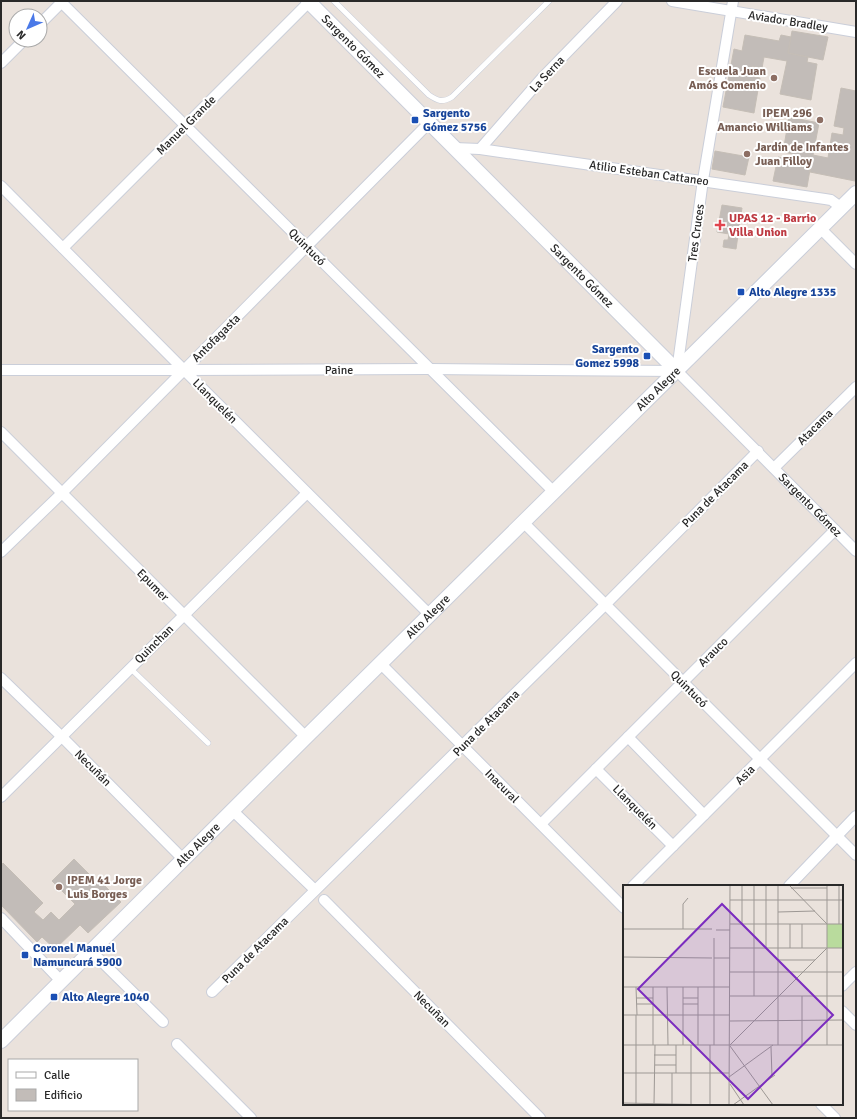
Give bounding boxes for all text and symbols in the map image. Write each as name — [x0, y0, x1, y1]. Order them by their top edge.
north arrow — [8, 8, 48, 48]
street label: Aviador Bradley — [747, 8, 829, 35]
street label: Sargento Gómez — [318, 12, 388, 82]
text: N — [14, 27, 29, 42]
street label: La Serna — [527, 53, 568, 96]
place label: Escuela Juan Amós Comenio — [689, 64, 766, 93]
marker: Escuela Juan Amós Comenio — [769, 73, 779, 83]
street label: Manuel Grande — [153, 92, 219, 158]
place label: Sargento Gómez 5756 — [423, 106, 487, 135]
place label: IPEM 296 Amancio Williams — [717, 106, 813, 135]
marker: Sargento Gómez 5756 — [410, 115, 420, 125]
marker: IPEM 296 Amancio Williams — [815, 115, 825, 125]
place label: Jardín de Infantes Juan Filloy — [755, 140, 849, 169]
marker: Jardín de Infantes Juan Filloy — [742, 149, 752, 159]
street label: Atilio Esteban Cattaneo — [588, 158, 710, 189]
street label: Tres Cruces — [685, 203, 708, 263]
place label: UPAS 12 - Barrio Villa Union — [729, 211, 816, 240]
marker: UPAS 12 - Barrio Villa Union — [714, 219, 726, 231]
street label: Quintucó — [285, 226, 328, 269]
street label: Sargento Gómez — [547, 241, 617, 311]
place label: Alto Alegre 1335 — [749, 285, 836, 300]
marker: Alto Alegre 1335 — [736, 287, 746, 297]
street label: Antofagasta — [189, 311, 244, 366]
place label: Sargento Gomez 5998 — [575, 342, 640, 371]
marker: Sargento Gomez 5998 — [642, 351, 652, 361]
street label: Paine — [325, 363, 353, 378]
street label: Alto Alegre — [633, 364, 684, 414]
street label: Llanquelén — [189, 376, 240, 427]
street label: Atacama — [794, 406, 836, 448]
street label: Puna de Atacama — [679, 458, 752, 531]
street label: Sargento Gómez — [775, 470, 845, 540]
street label: Epumer — [133, 566, 172, 605]
street label: Alto Alegre — [403, 592, 454, 642]
street label: Quinchan — [132, 622, 177, 667]
street label: Arauco — [695, 634, 731, 670]
street label: Quintucó — [667, 668, 710, 711]
street label: Puna de Atacama — [450, 687, 523, 760]
street label: Necuñán — [71, 747, 114, 790]
street label: Asia — [732, 762, 758, 788]
street label: Inacural — [481, 766, 522, 807]
street label: Llanquelén — [609, 782, 660, 833]
street label: Alto Alegre — [173, 820, 224, 870]
place label: IPEM 41 Jorge Luis Borges — [67, 873, 142, 902]
marker: IPEM 41 Jorge Luis Borges — [54, 882, 64, 892]
inset map — [623, 885, 843, 1105]
street label: Puna de Atacama — [219, 914, 292, 987]
place label: Coronel Manuel Namuncurá 5900 — [33, 941, 123, 970]
marker: Coronel Manuel Namuncurá 5900 — [20, 950, 30, 960]
street label: Necuñan — [410, 988, 453, 1031]
place label: Alto Alegre 1040 — [62, 990, 150, 1005]
marker: Alto Alegre 1040 — [49, 992, 59, 1002]
legend — [8, 1059, 138, 1111]
text: Calle — [44, 1068, 70, 1083]
text: Edificio — [44, 1088, 82, 1103]

